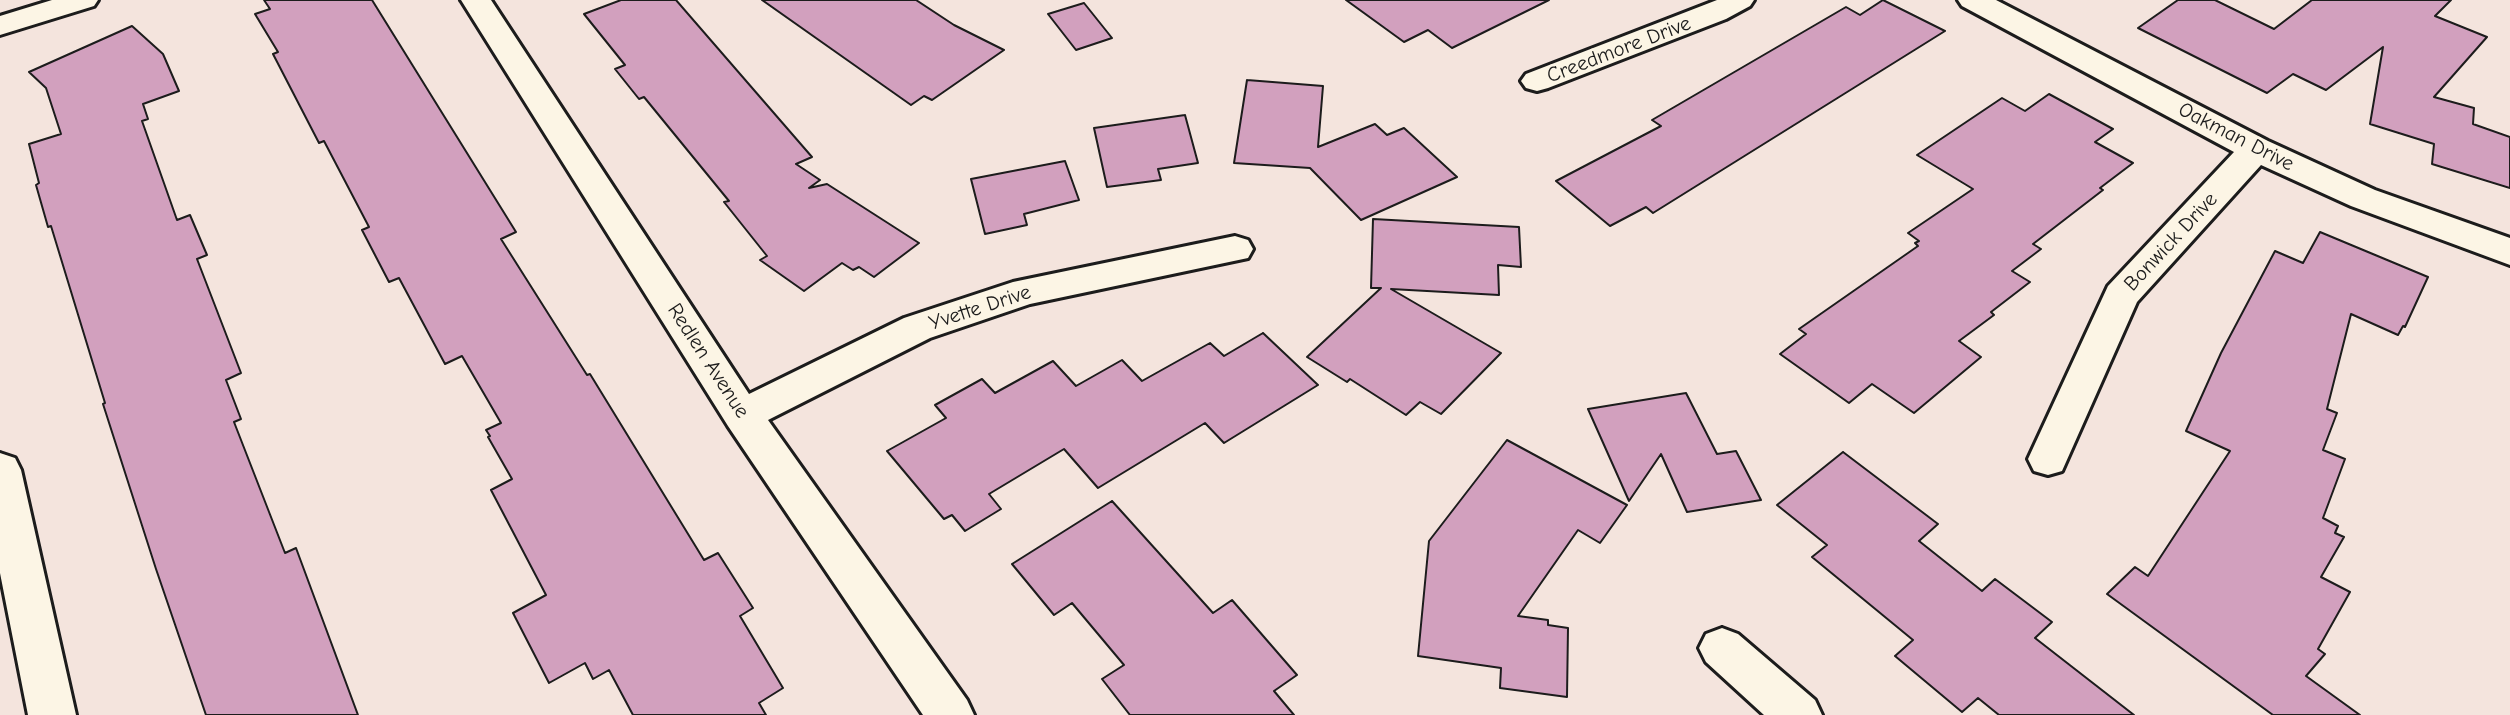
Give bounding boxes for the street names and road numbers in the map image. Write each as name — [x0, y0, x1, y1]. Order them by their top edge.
street label: Creedmore Drive — [1543, 11, 1695, 89]
street label: Oakman Drive — [2174, 97, 2298, 177]
street label: Bonwick Drive — [2119, 187, 2223, 297]
street label: Yvette Drive — [926, 280, 1034, 336]
street label: Redlen Avenue — [662, 299, 754, 423]

